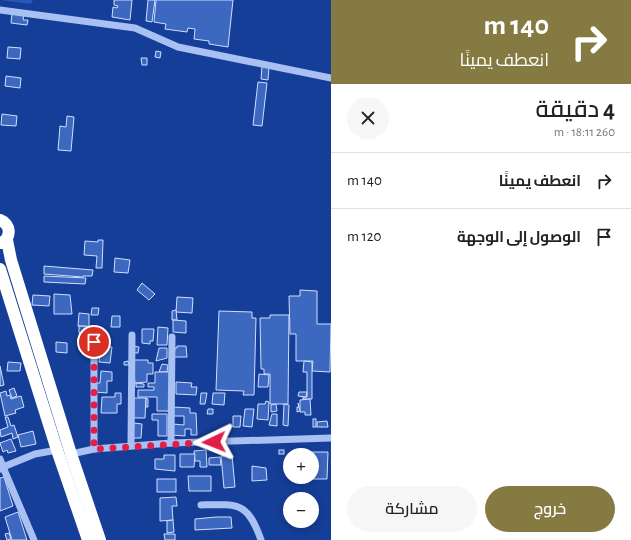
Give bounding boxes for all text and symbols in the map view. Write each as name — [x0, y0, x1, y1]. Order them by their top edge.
text: 140 m — [483, 12, 549, 40]
icon: right — [563, 16, 615, 68]
text: انعطف يمينًا — [460, 52, 549, 70]
button: close — [347, 97, 389, 139]
text: 4 دقيقة — [535, 98, 615, 122]
text: 260 m · 18:11 — [554, 126, 615, 139]
icon: right — [593, 170, 615, 192]
text: 140 m — [347, 173, 382, 188]
text: انعطف يمينًا — [499, 174, 581, 189]
icon: arrive — [593, 226, 615, 248]
text: 120 m — [347, 229, 381, 244]
text: الوصول إلى الوجهة — [457, 230, 581, 245]
pin — [77, 325, 111, 359]
icon: arrive — [83, 331, 105, 353]
position arrow — [193, 421, 235, 463]
map controls — [283, 448, 319, 528]
button: + — [283, 448, 319, 484]
button: مشاركة — [347, 486, 477, 532]
button: خروج — [485, 486, 615, 532]
button: − — [283, 492, 319, 528]

